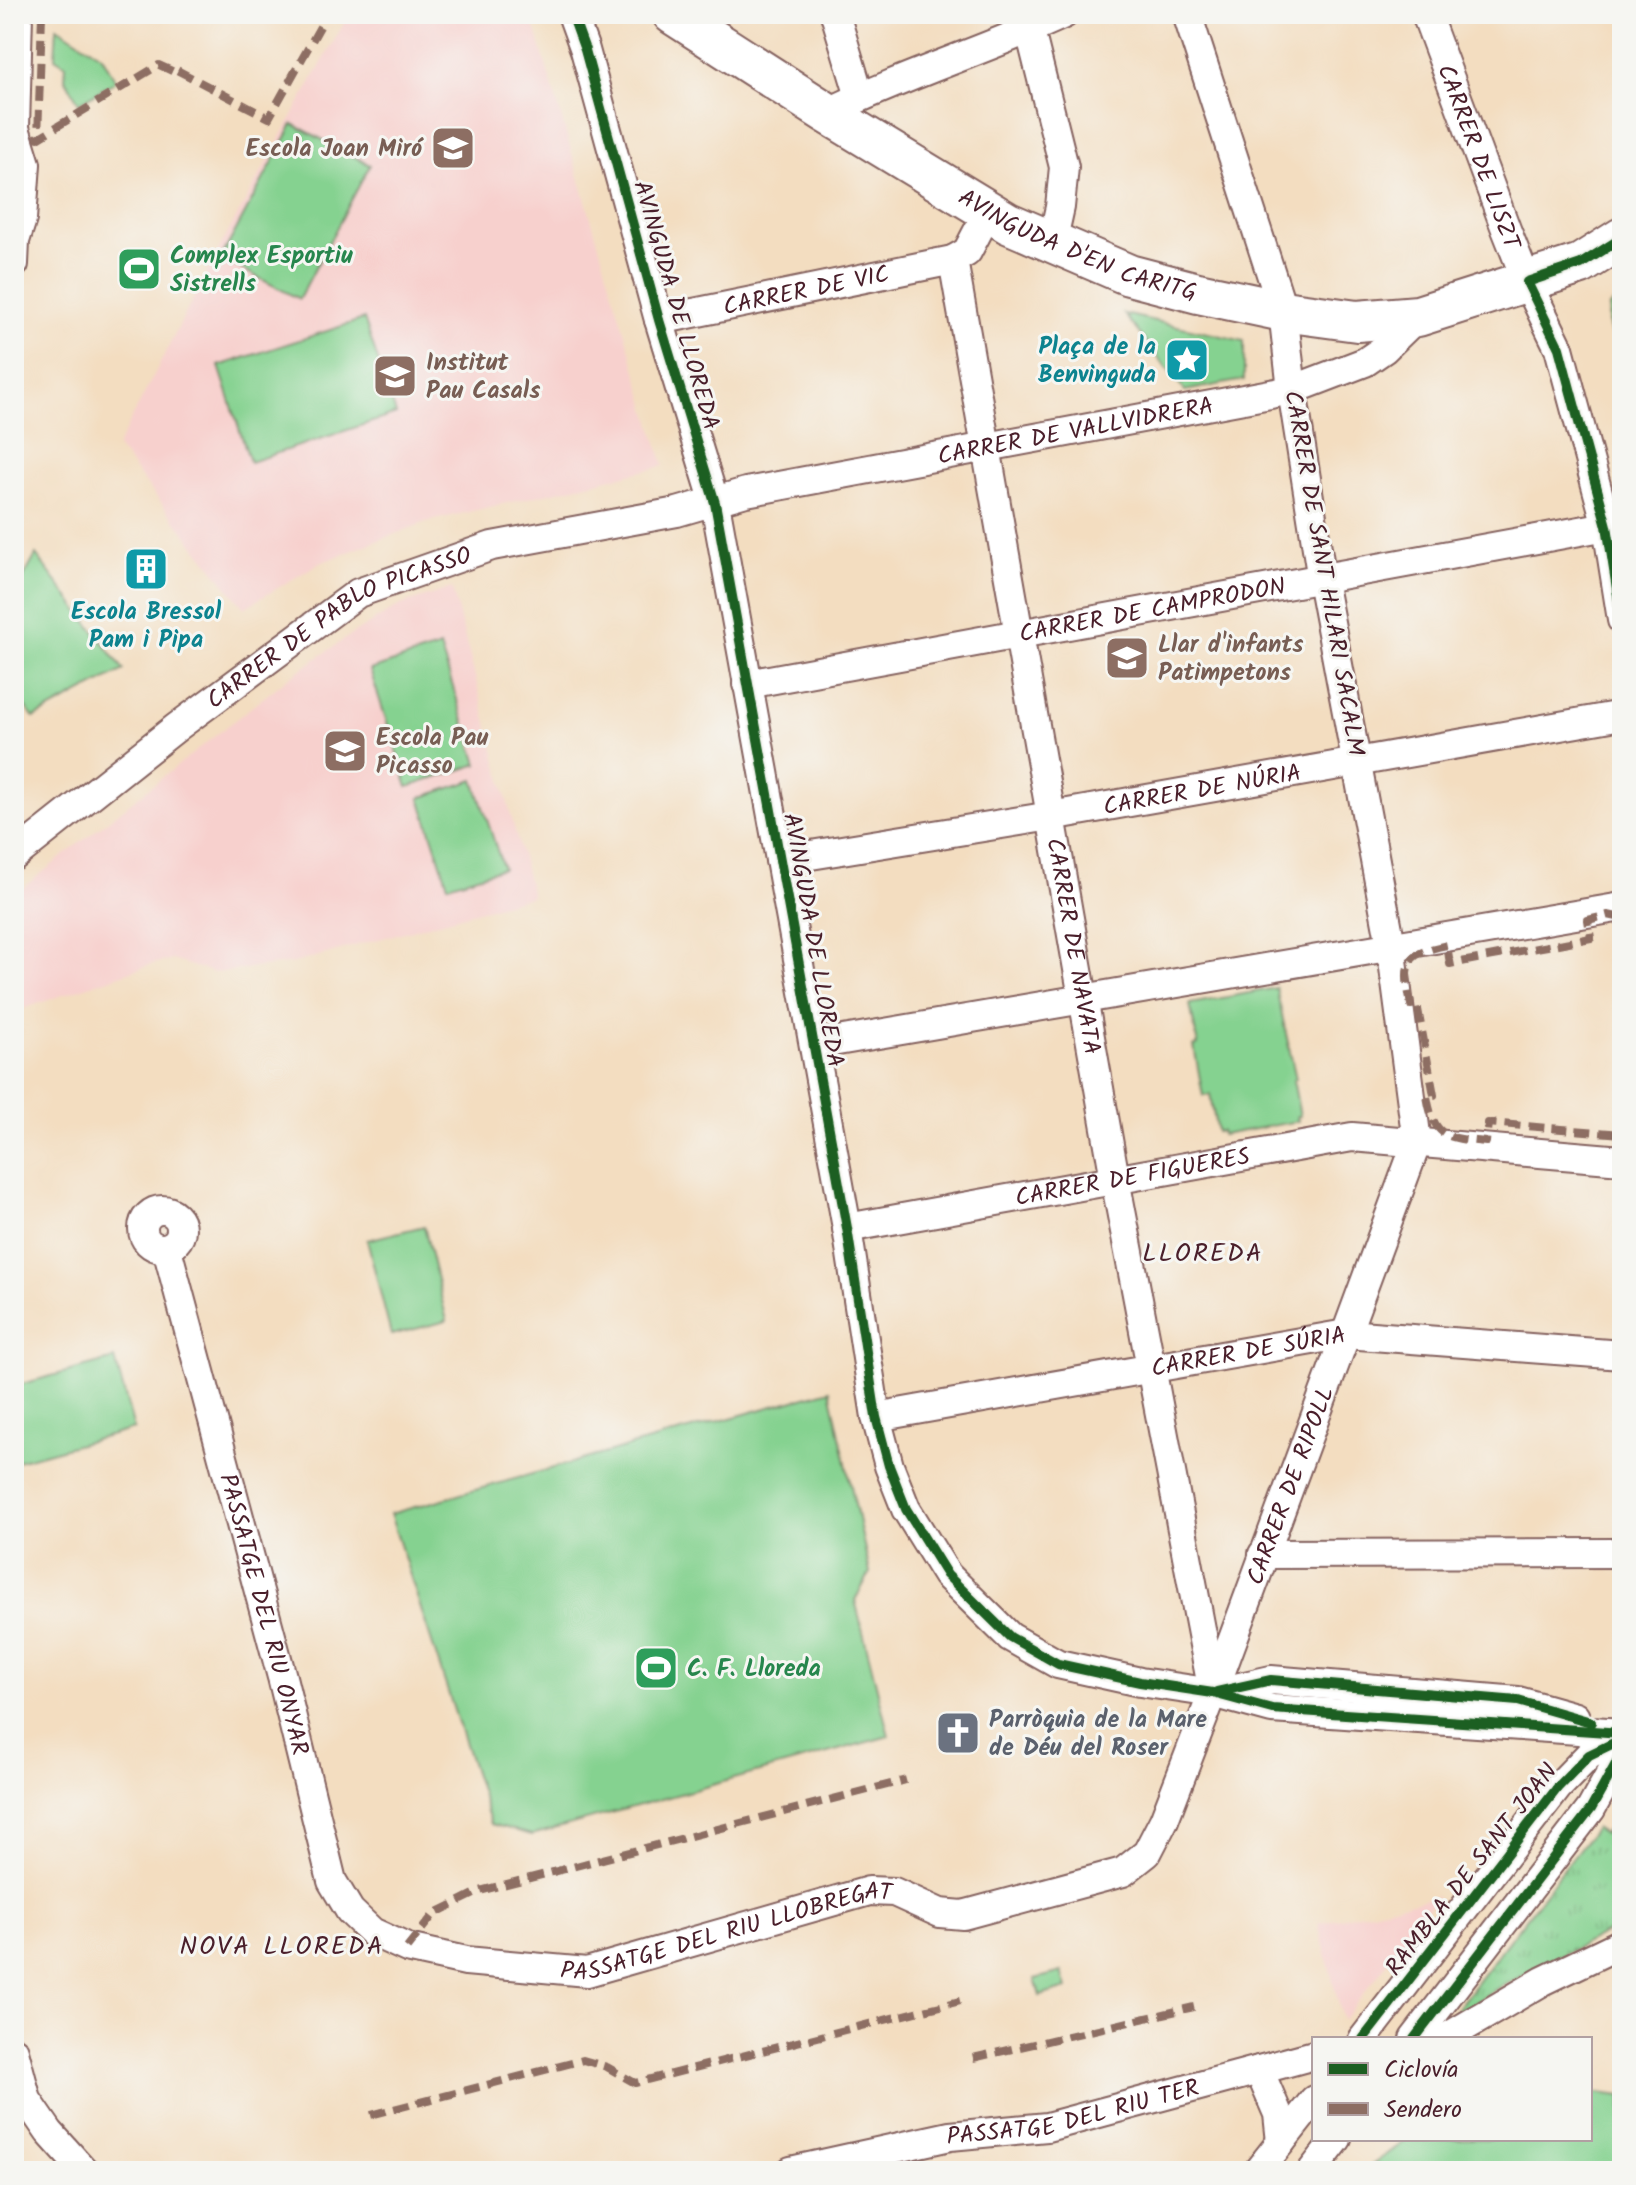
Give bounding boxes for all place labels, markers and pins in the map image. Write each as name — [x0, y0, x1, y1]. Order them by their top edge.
school or university icon: Escola Joan Miró — [429, 124, 477, 172]
place label: Escola Joan Miró — [246, 130, 424, 169]
place label: Complex Esportiu Sistrells — [170, 237, 353, 304]
sports icon: Complex Esportiu Sistrells — [115, 245, 163, 293]
place label: Plaça de la Benvinguda — [1038, 328, 1156, 395]
place icon: Plaça de la Benvinguda — [1163, 336, 1211, 384]
place label: Institut Pau Casals — [426, 344, 540, 411]
school or university icon: Institut Pau Casals — [371, 352, 419, 400]
building icon: Escola Bressol Pam i Pipa — [122, 545, 170, 593]
place label: Escola Bressol Pam i Pipa — [71, 593, 222, 660]
place label: Llar d'infants Patimpetons — [1158, 626, 1303, 693]
school or university icon: Llar d'infants Patimpetons — [1103, 634, 1151, 682]
place label: Escola Pau Picasso — [376, 719, 488, 786]
school or university icon: Escola Pau Picasso — [321, 727, 369, 775]
sports icon: C. F. Lloreda — [632, 1644, 680, 1692]
place label: C. F. Lloreda — [687, 1650, 821, 1689]
place label: Parròquia de la Mare de Déu del Roser — [989, 1701, 1207, 1768]
church icon: Parròquia de la Mare de Déu del Roser — [934, 1709, 982, 1757]

